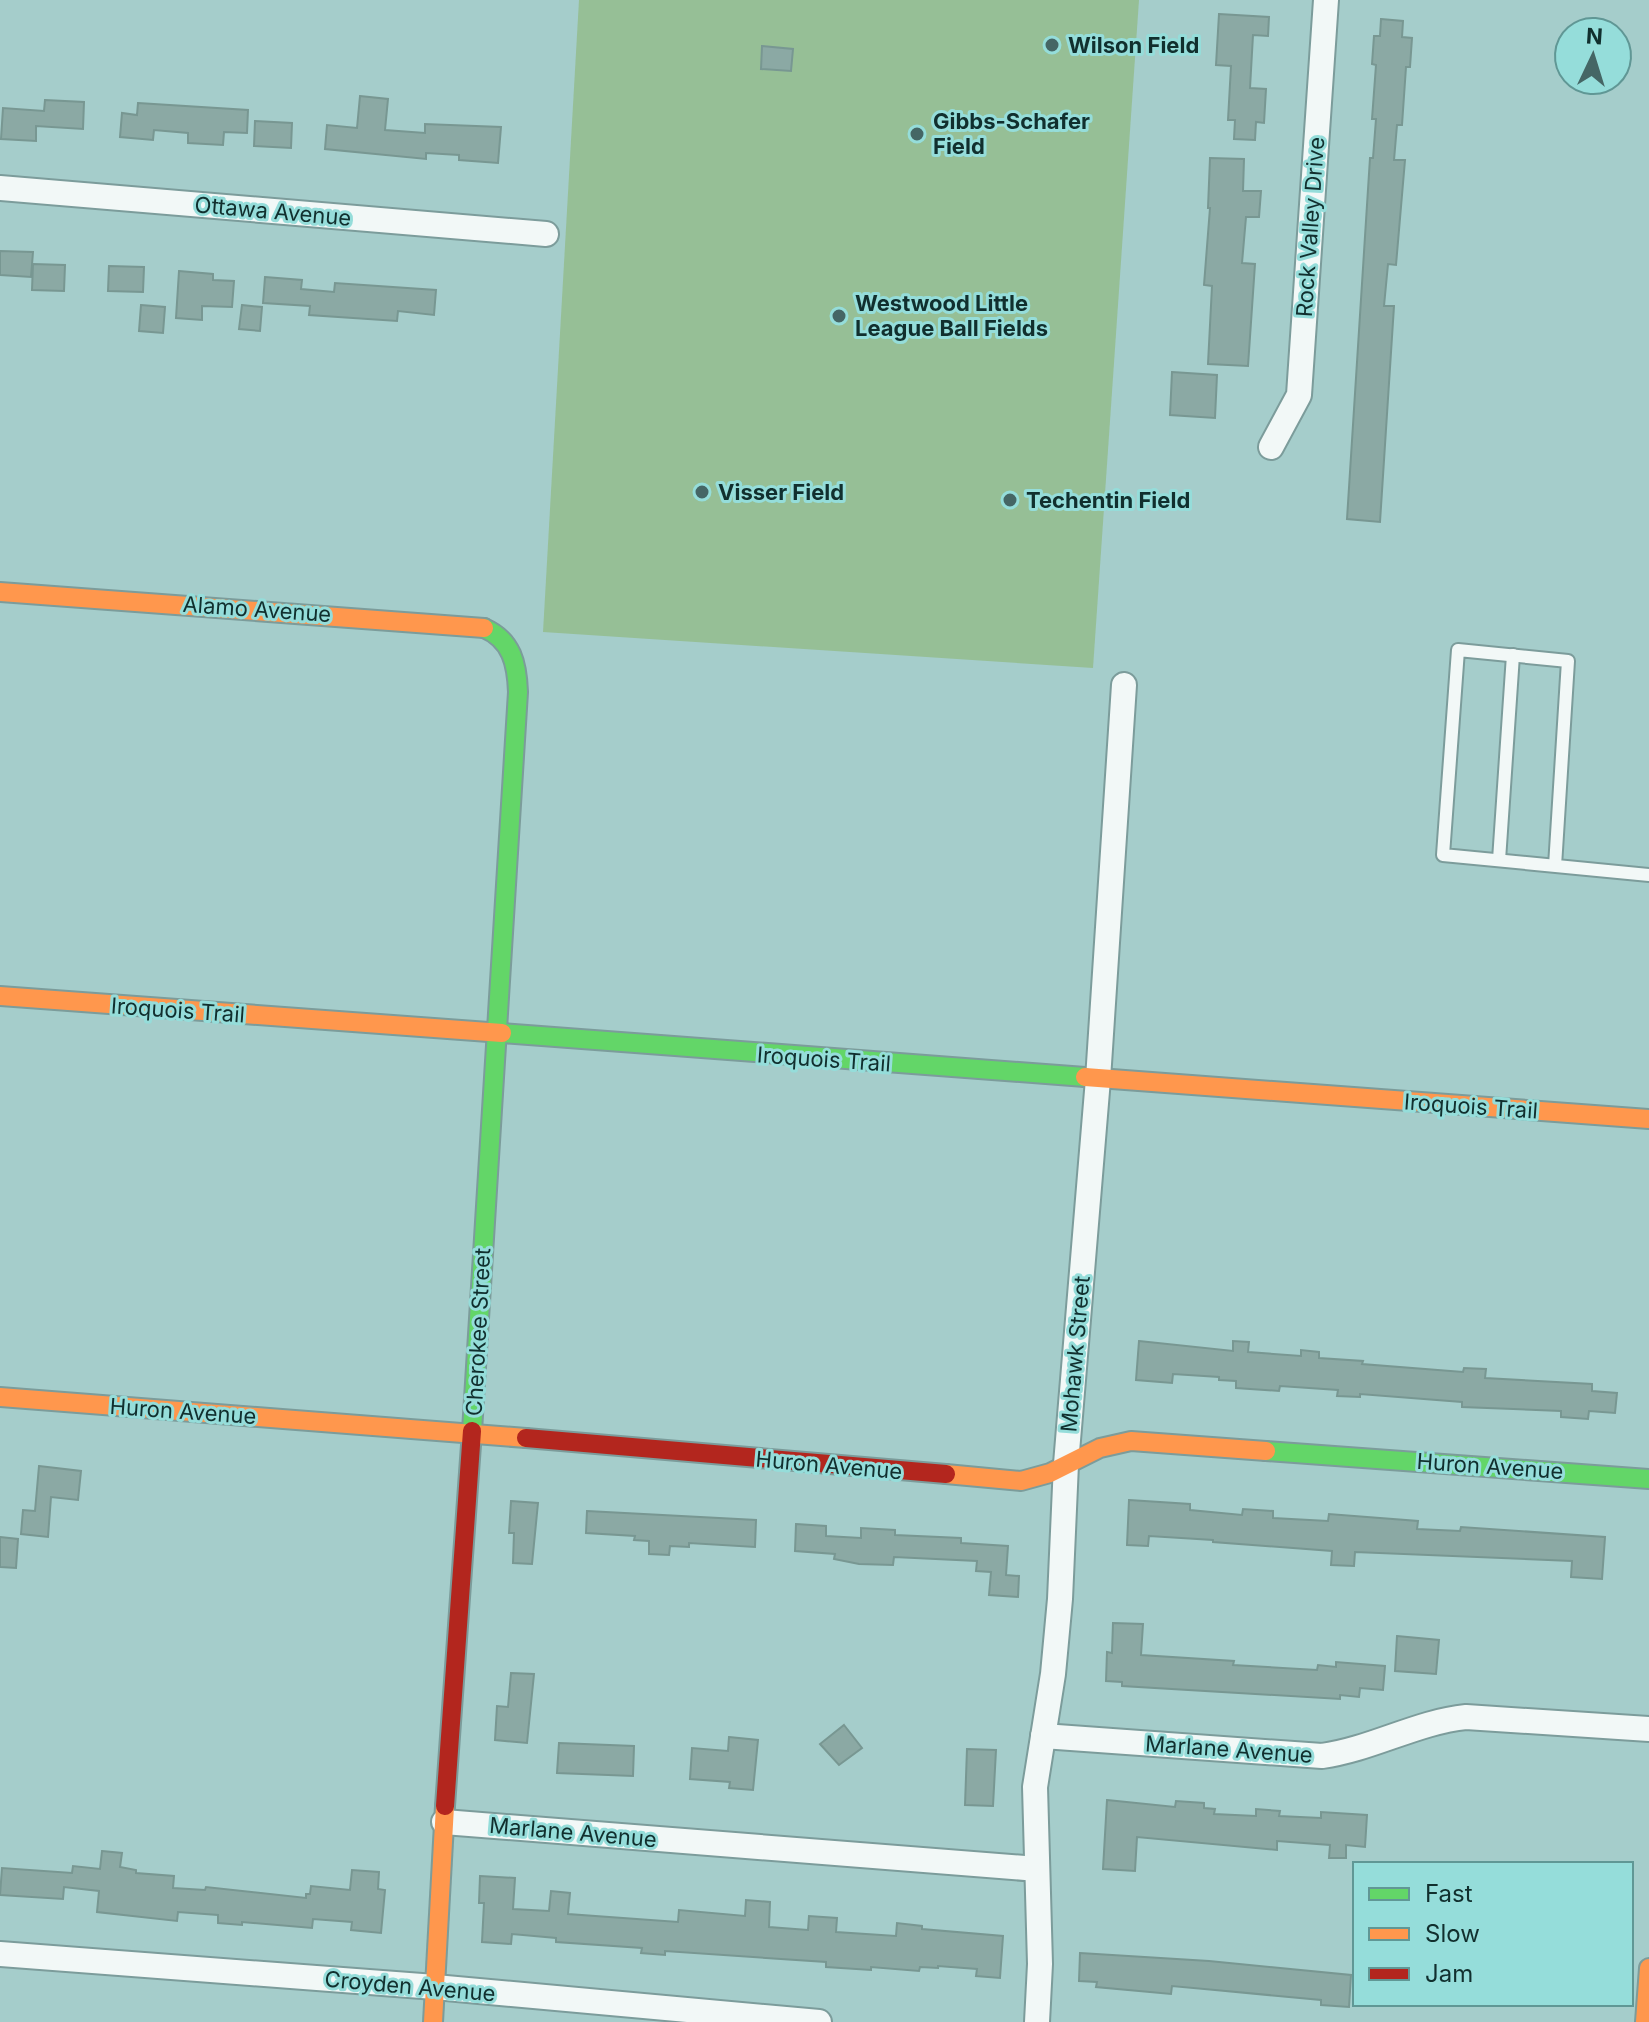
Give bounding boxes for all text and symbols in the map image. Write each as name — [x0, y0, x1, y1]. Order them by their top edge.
north arrow — [1553, 16, 1633, 96]
text: N — [1585, 22, 1604, 50]
place label: Wilson Field — [1068, 32, 1199, 58]
marker: Wilson Field — [1043, 36, 1061, 54]
place label: Gibbs-Schafer Field — [933, 108, 1090, 159]
marker: Gibbs-Schafer Field — [908, 125, 926, 143]
street label: Rock Valley Drive — [1291, 136, 1329, 318]
street label: Ottawa Avenue — [194, 191, 352, 231]
place label: Westwood Little League Ball Fields — [855, 290, 1048, 341]
marker: Westwood Little League Ball Fields — [830, 307, 848, 325]
place label: Visser Field — [718, 479, 844, 505]
marker: Visser Field — [693, 483, 711, 501]
place label: Techentin Field — [1026, 487, 1190, 513]
marker: Techentin Field — [1001, 491, 1019, 509]
street label: Alamo Avenue — [182, 591, 332, 627]
street label: Iroquois Trail — [110, 992, 246, 1028]
street label: Iroquois Trail — [756, 1041, 892, 1077]
street label: Iroquois Trail — [1403, 1088, 1539, 1124]
street label: Cherokee Street — [461, 1247, 495, 1417]
street label: Mohawk Street — [1055, 1275, 1095, 1433]
street label: Huron Avenue — [109, 1393, 257, 1429]
street label: Huron Avenue — [755, 1446, 903, 1484]
street label: Huron Avenue — [1416, 1448, 1564, 1484]
street label: Marlane Avenue — [1144, 1730, 1314, 1768]
street label: Marlane Avenue — [488, 1812, 658, 1852]
legend — [1353, 1862, 1633, 2006]
text: Fast — [1425, 1879, 1473, 1908]
text: Slow — [1425, 1919, 1480, 1948]
text: Jam — [1425, 1959, 1473, 1988]
street label: Croyden Avenue — [323, 1966, 497, 2006]

